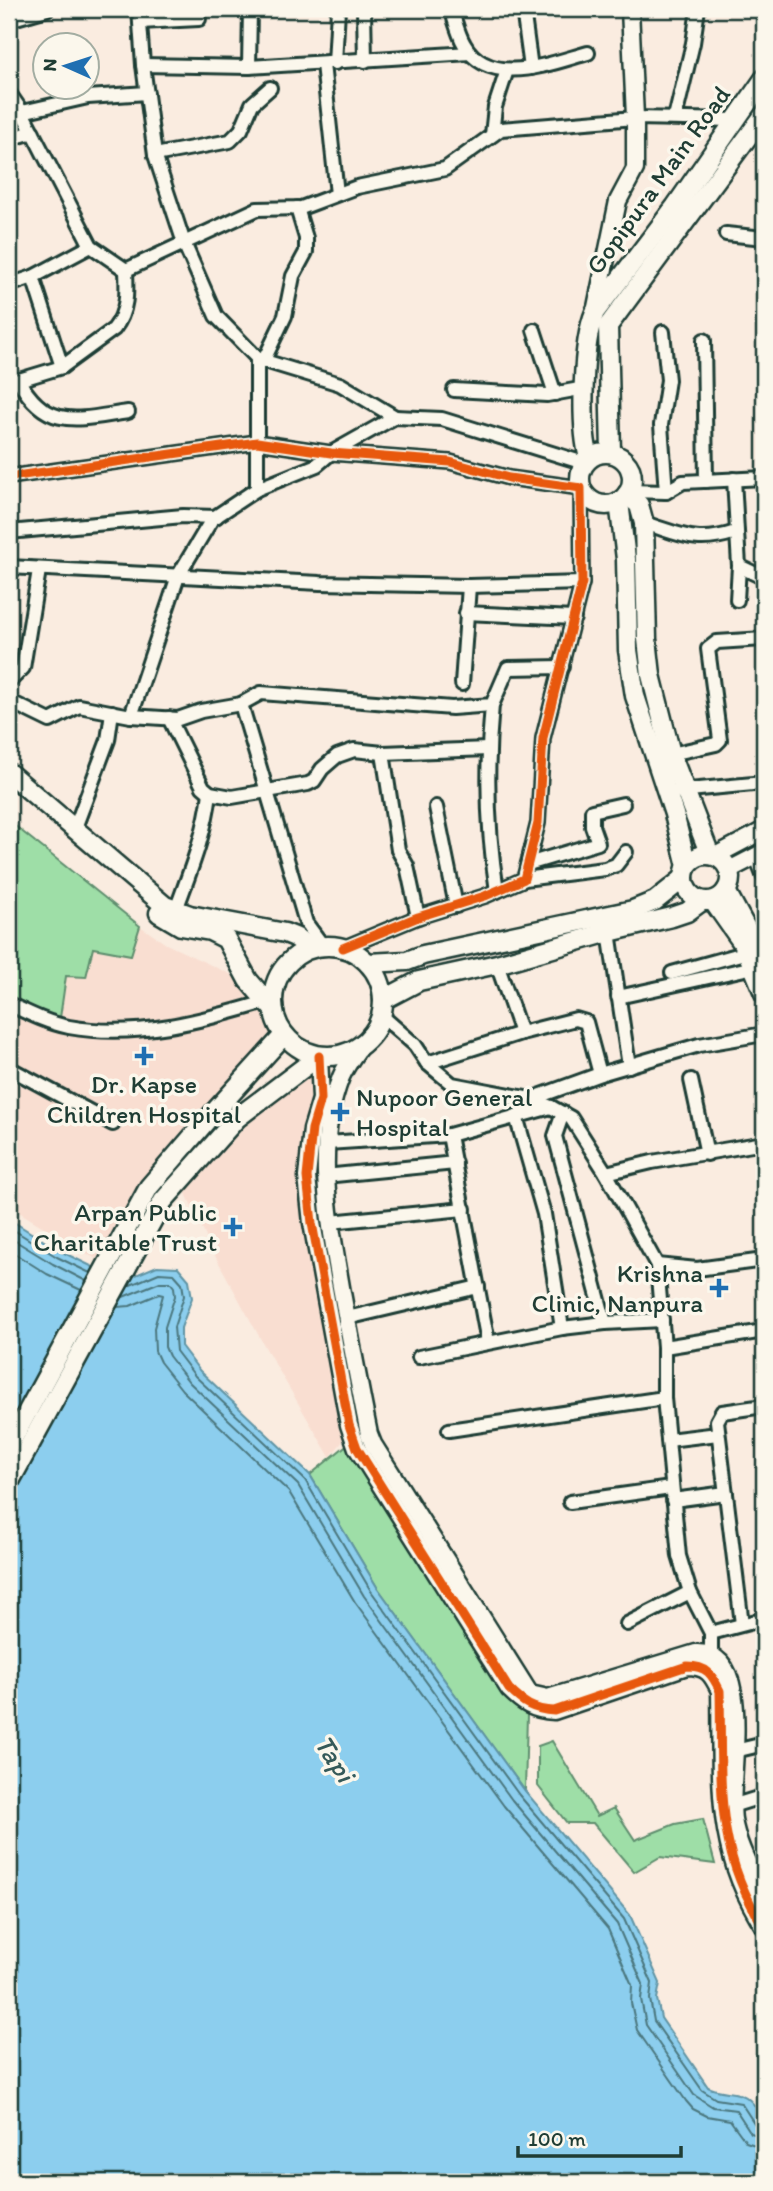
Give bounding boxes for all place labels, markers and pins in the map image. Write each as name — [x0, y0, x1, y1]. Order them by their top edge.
marker: Dr. Kapse Children Hospital — [134, 1046, 154, 1066]
place label: Dr. Kapse Children Hospital — [47, 1068, 241, 1130]
place label: Nupoor General Hospital — [356, 1081, 532, 1143]
marker: Nupoor General Hospital — [330, 1102, 350, 1122]
place label: Arpan Public Charitable Trust — [33, 1196, 217, 1258]
marker: Arpan Public Charitable Trust — [223, 1217, 243, 1237]
place label: Krishna Clinic, Nanpura — [532, 1257, 703, 1319]
marker: Krishna Clinic, Nanpura — [709, 1278, 729, 1298]

